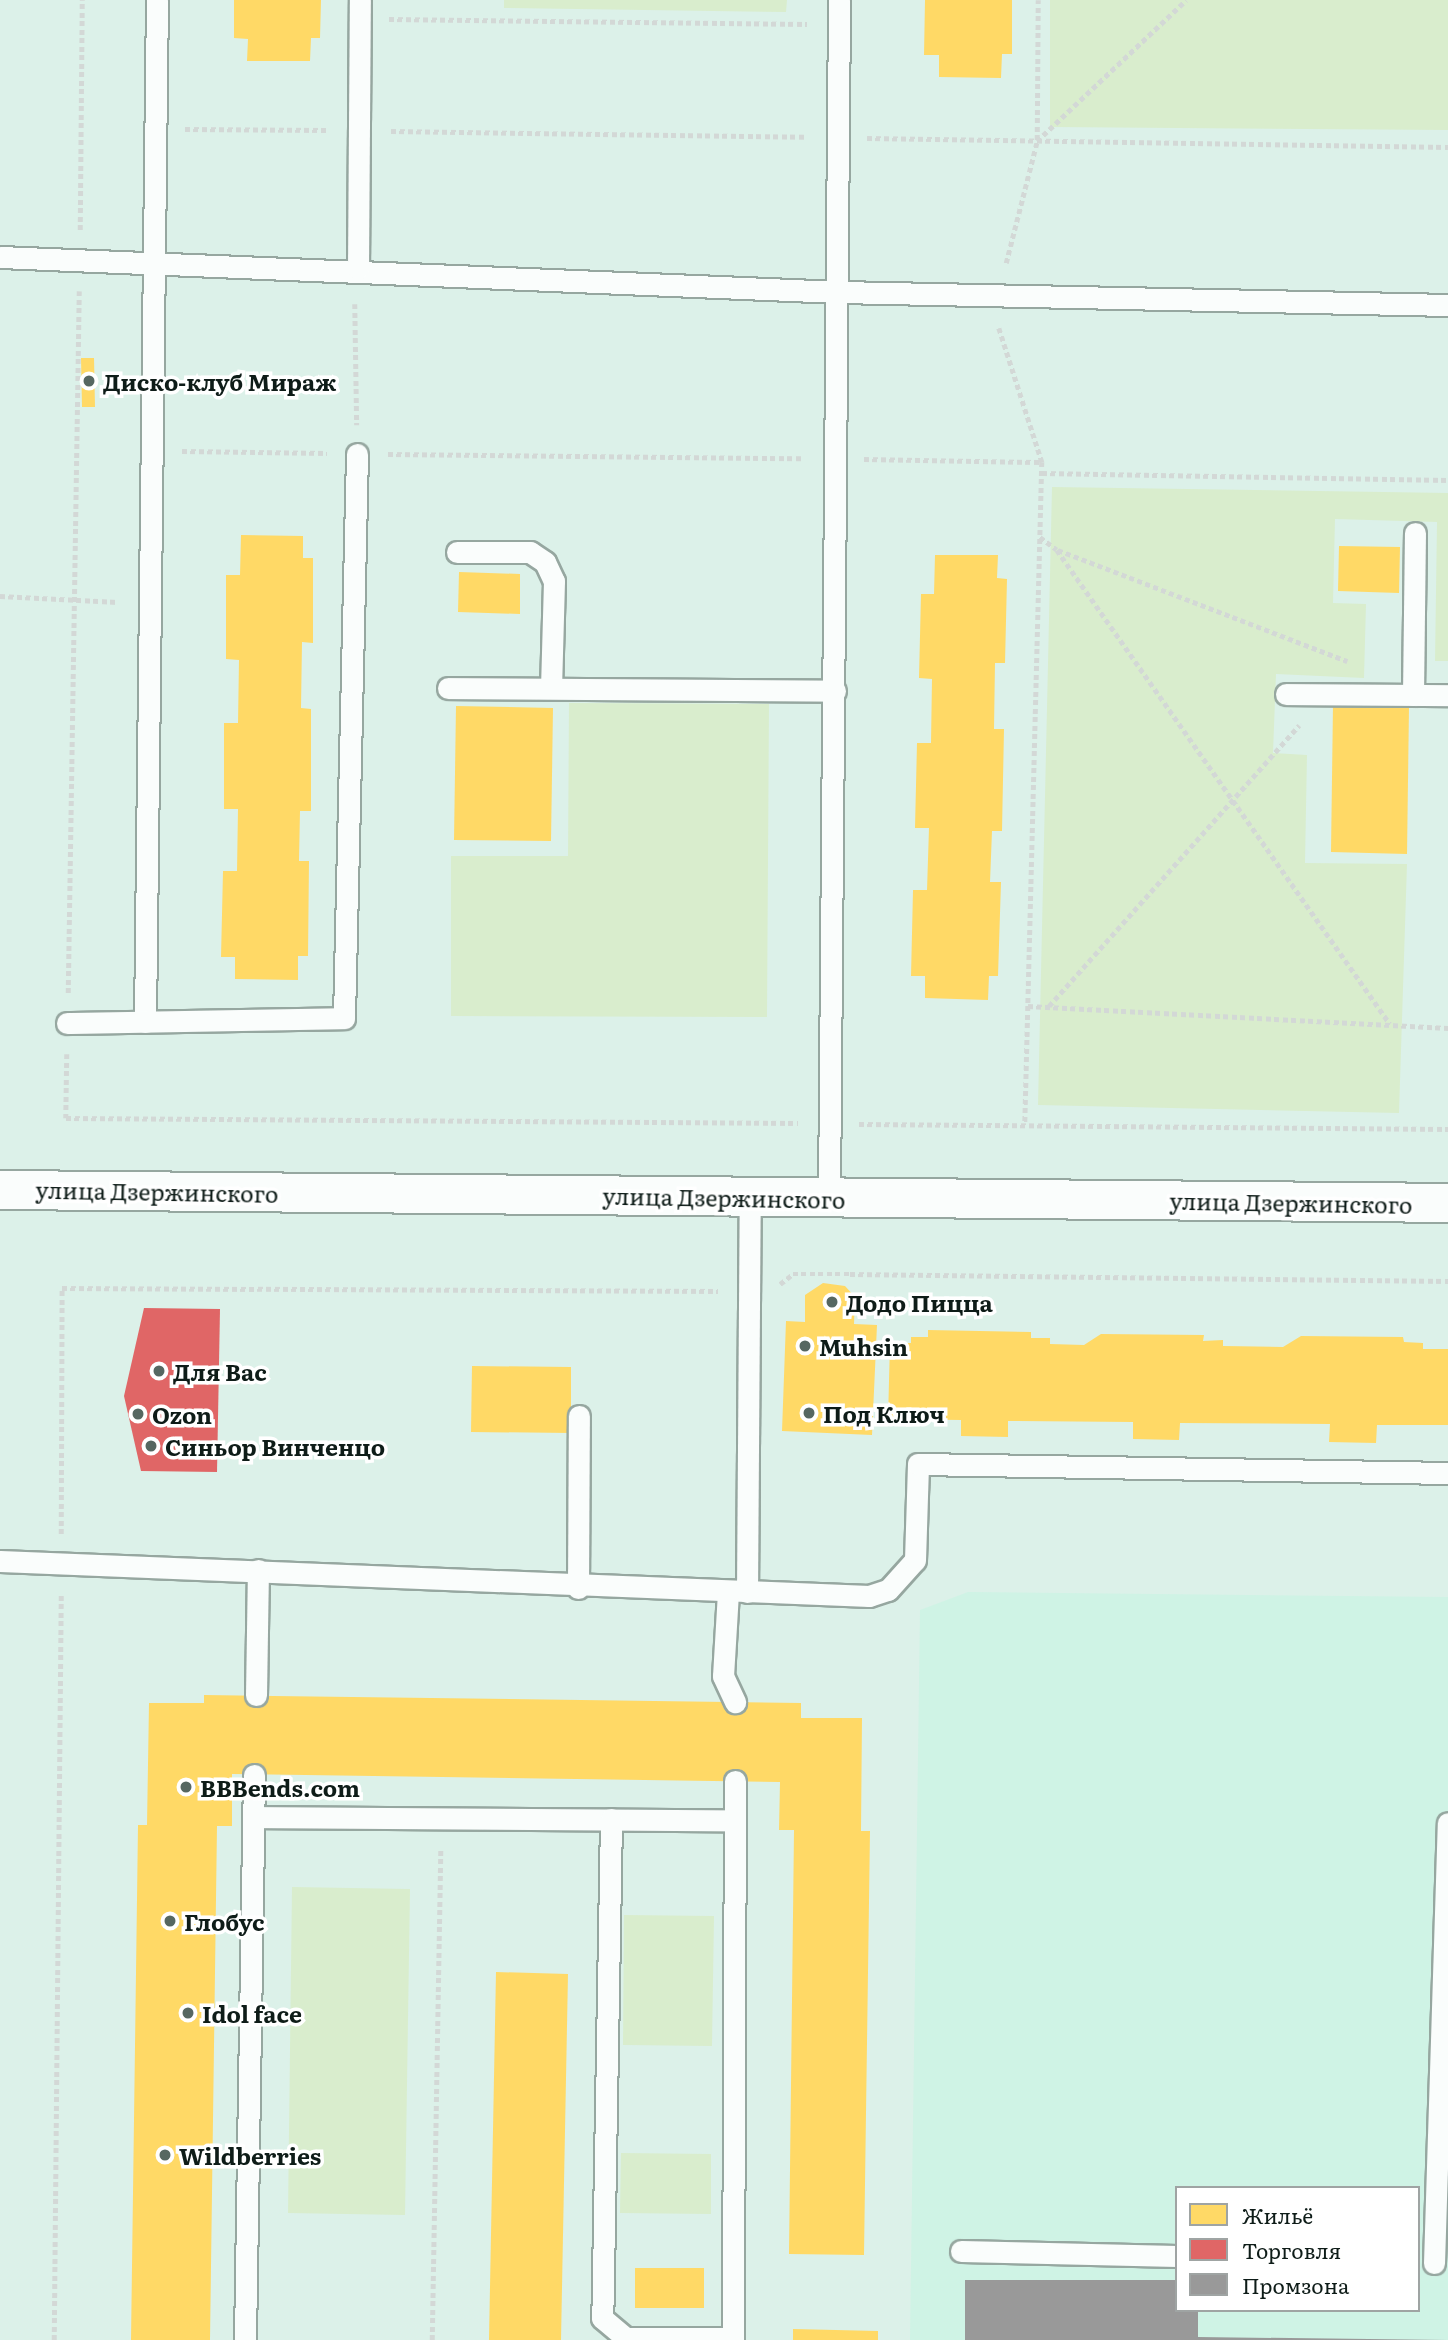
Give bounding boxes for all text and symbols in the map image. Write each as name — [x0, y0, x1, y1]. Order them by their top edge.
place label: Диско-клуб Мираж — [103, 367, 336, 395]
marker: Диско-клуб Мираж — [81, 373, 97, 389]
street label: улица Дзержинского — [35, 1175, 279, 1207]
street label: улица Дзержинского — [602, 1181, 846, 1213]
street label: улица Дзержинского — [1169, 1186, 1413, 1218]
place label: Додо Пицца — [846, 1288, 993, 1316]
marker: Додо Пицца — [824, 1294, 840, 1310]
place label: Muhsin — [819, 1332, 908, 1360]
marker: Muhsin — [797, 1338, 813, 1354]
place label: Для Вас — [173, 1357, 267, 1385]
marker: Для Вас — [151, 1363, 167, 1379]
place label: Под Ключ — [823, 1399, 945, 1427]
place label: Ozon — [152, 1400, 212, 1428]
marker: Под Ключ — [801, 1405, 817, 1421]
marker: Ozon — [130, 1406, 146, 1422]
place label: Синьор Винченцо — [165, 1432, 385, 1460]
marker: Синьор Винченцо — [143, 1438, 159, 1454]
place label: BBBends.com — [200, 1773, 360, 1801]
marker: BBBends.com — [178, 1779, 194, 1795]
place label: Глобус — [184, 1907, 265, 1935]
marker: Глобус — [162, 1913, 178, 1929]
place label: Idol face — [202, 1999, 302, 2027]
marker: Idol face — [180, 2005, 196, 2021]
place label: Wildberries — [179, 2141, 321, 2169]
marker: Wildberries — [157, 2147, 173, 2163]
legend — [1175, 2186, 1420, 2312]
text: Жильё — [1242, 2199, 1313, 2230]
text: Торговля — [1242, 2234, 1341, 2265]
text: Промзона — [1242, 2269, 1349, 2300]

